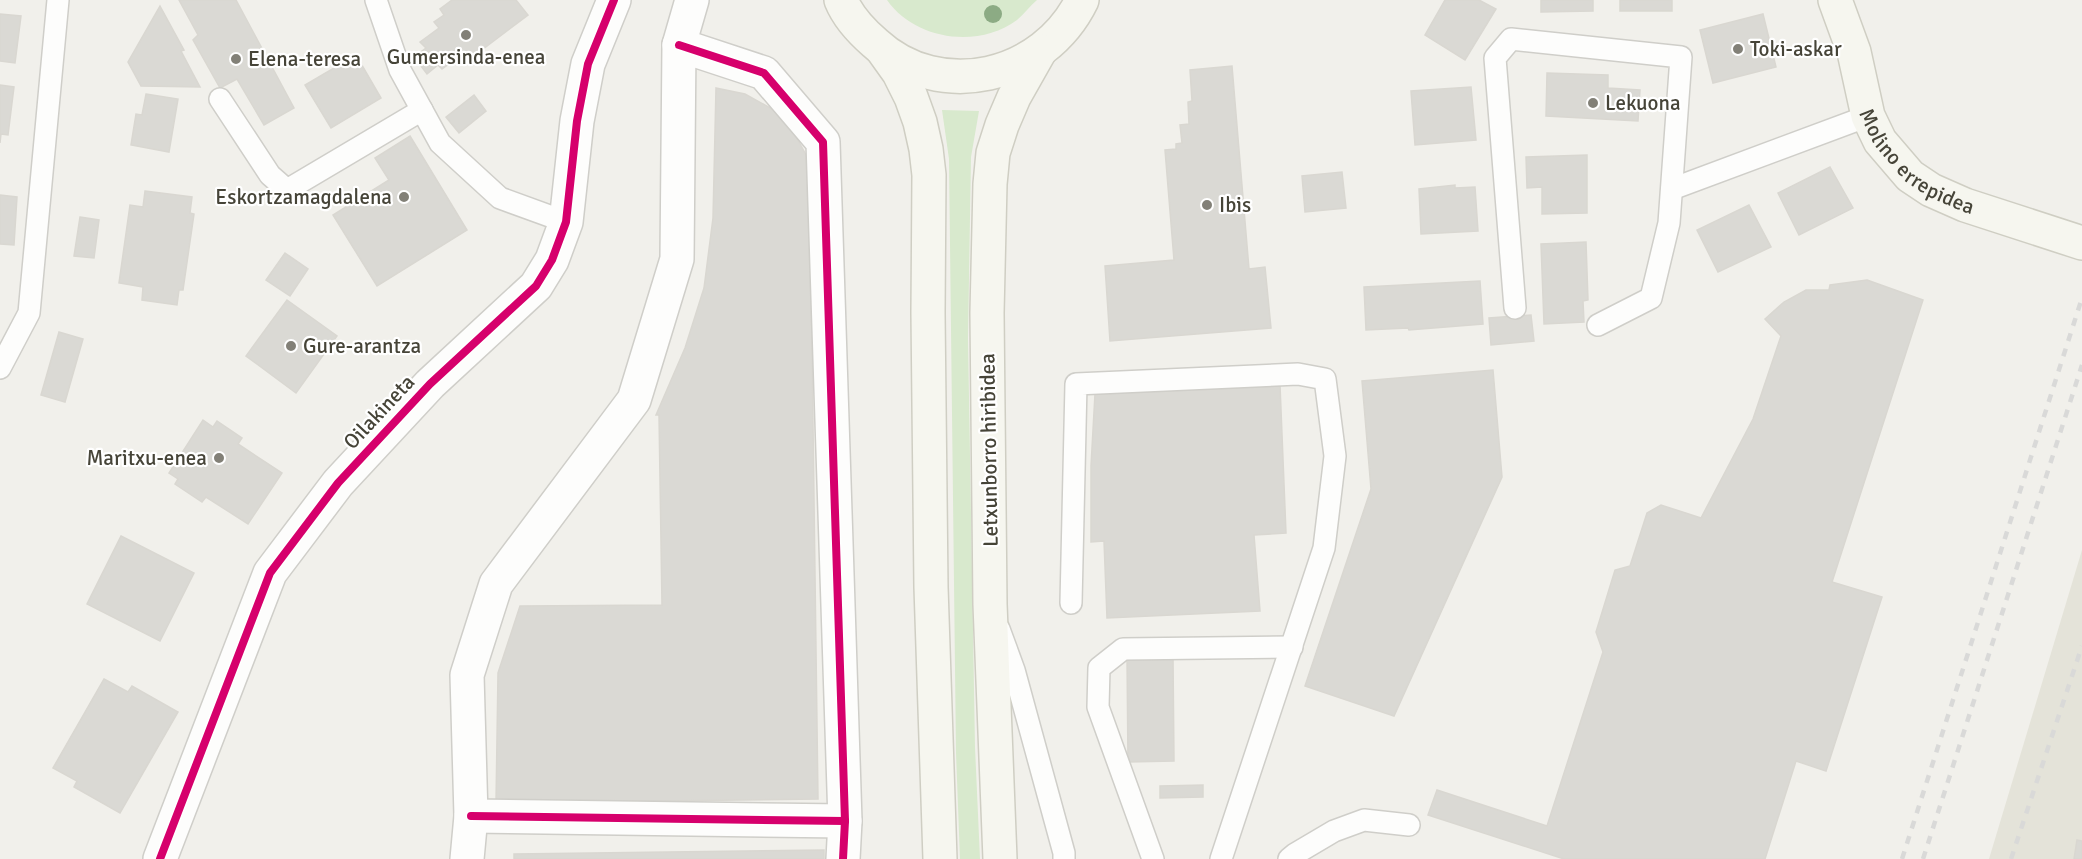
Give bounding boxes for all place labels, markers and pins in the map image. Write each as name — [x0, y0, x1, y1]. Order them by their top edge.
marker: Gumersinda-enea — [459, 28, 473, 42]
place label: Toki-askar — [1750, 36, 1842, 62]
marker: Toki-askar — [1731, 42, 1745, 56]
place label: Gumersinda-enea — [387, 44, 545, 70]
place label: Elena-teresa — [248, 46, 361, 72]
marker: Elena-teresa — [229, 52, 243, 66]
place label: Lekuona — [1605, 90, 1681, 116]
marker: Lekuona — [1586, 96, 1600, 110]
place label: Eskortzamagdalena — [215, 184, 392, 210]
marker: Eskortzamagdalena — [397, 190, 411, 204]
place label: Ibis — [1219, 192, 1251, 218]
marker: Ibis — [1200, 198, 1214, 212]
place label: Gure-arantza — [303, 333, 421, 359]
marker: Gure-arantza — [284, 339, 298, 353]
place label: Maritxu-enea — [86, 445, 207, 471]
marker: Maritxu-enea — [212, 451, 226, 465]

